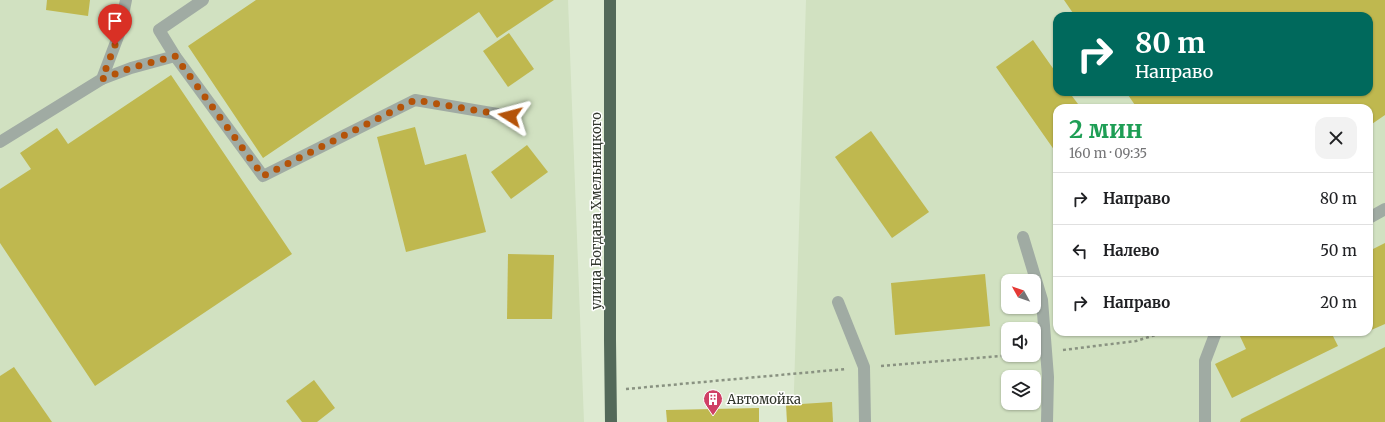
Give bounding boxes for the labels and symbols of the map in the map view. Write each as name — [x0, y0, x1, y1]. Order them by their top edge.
pin — [98, 4, 132, 45]
position arrow — [489, 95, 531, 137]
street label: улица Богдана Хмельницкого — [588, 112, 605, 310]
north arrow — [1001, 274, 1041, 314]
building icon: Автомойка — [702, 388, 724, 416]
place label: Автомойка — [726, 391, 801, 408]

